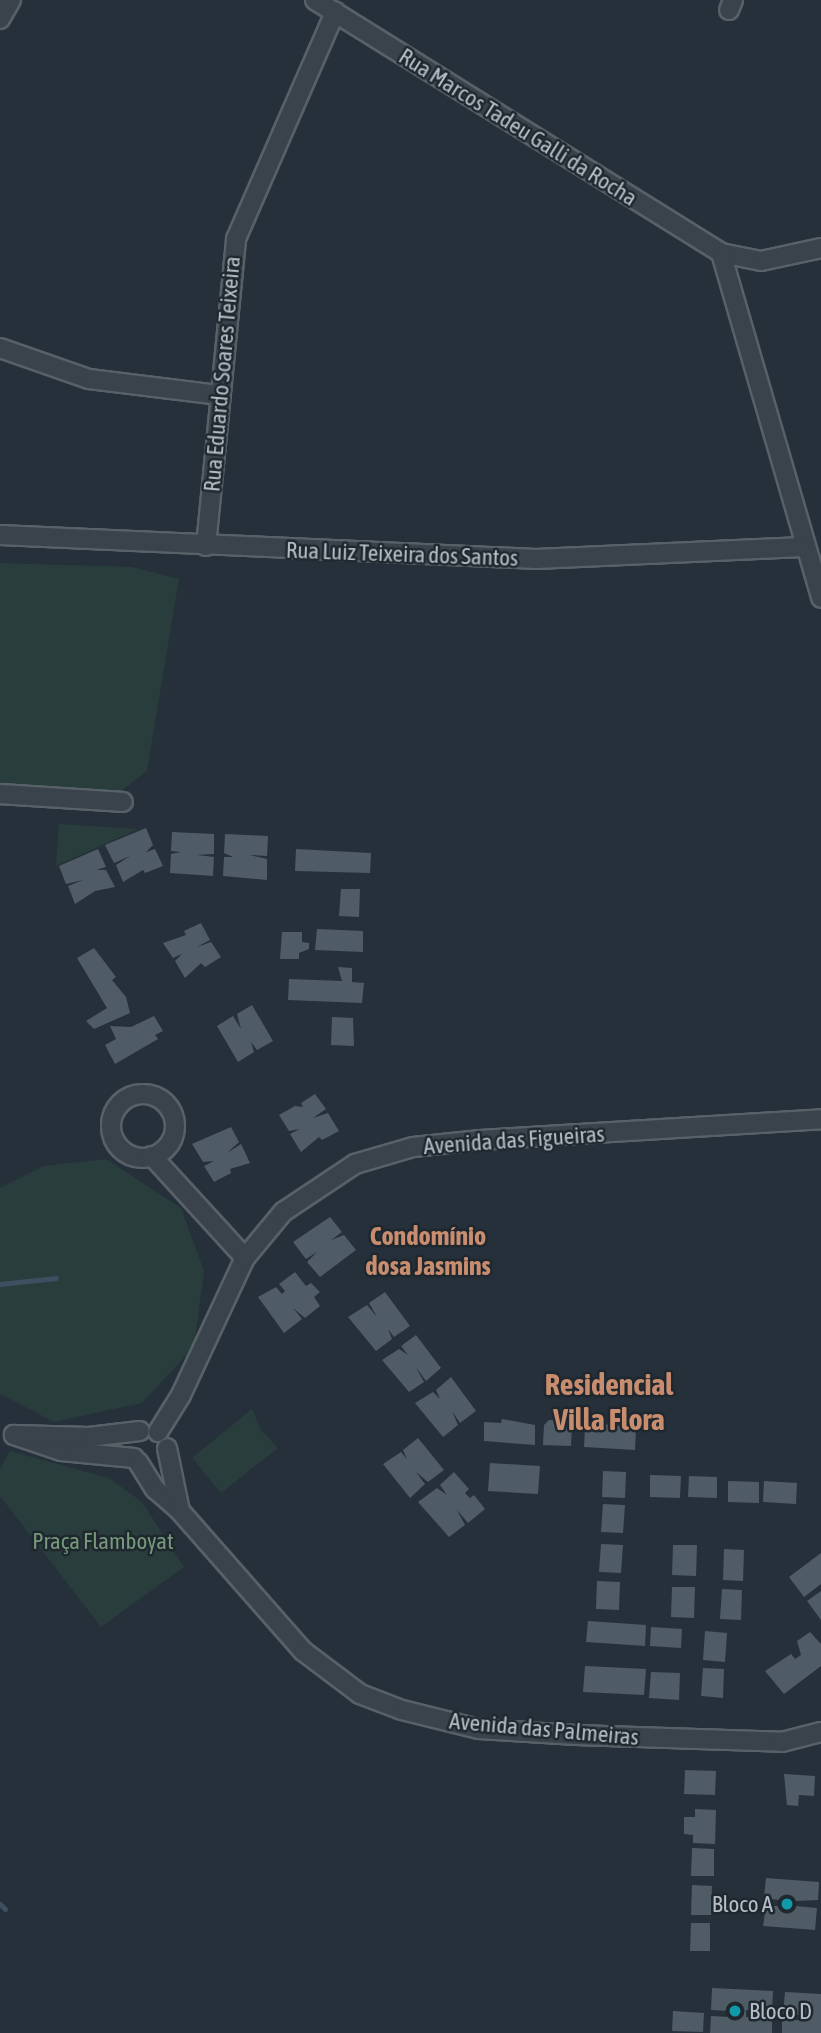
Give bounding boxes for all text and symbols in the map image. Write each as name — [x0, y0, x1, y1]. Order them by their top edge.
street label: Rua Marcos Tadeu Galli da Rocha — [394, 42, 642, 212]
street label: Rua Eduardo Soares Teixeira — [198, 255, 246, 493]
street label: Rua Luiz Teixeira dos Santos — [285, 536, 519, 572]
street label: Avenida das Figueiras — [423, 1120, 605, 1160]
district label: Condomínio dosa Jasmins — [365, 1221, 491, 1282]
district label: Residencial Villa Flora — [545, 1366, 673, 1436]
park label: Praça Flamboyat — [32, 1527, 174, 1555]
street label: Avenida das Palmeiras — [448, 1707, 640, 1751]
place label: Bloco A — [712, 1890, 773, 1918]
marker: Bloco A — [779, 1896, 795, 1912]
place label: Bloco D — [749, 1997, 812, 2025]
marker: Bloco D — [727, 2003, 743, 2019]

